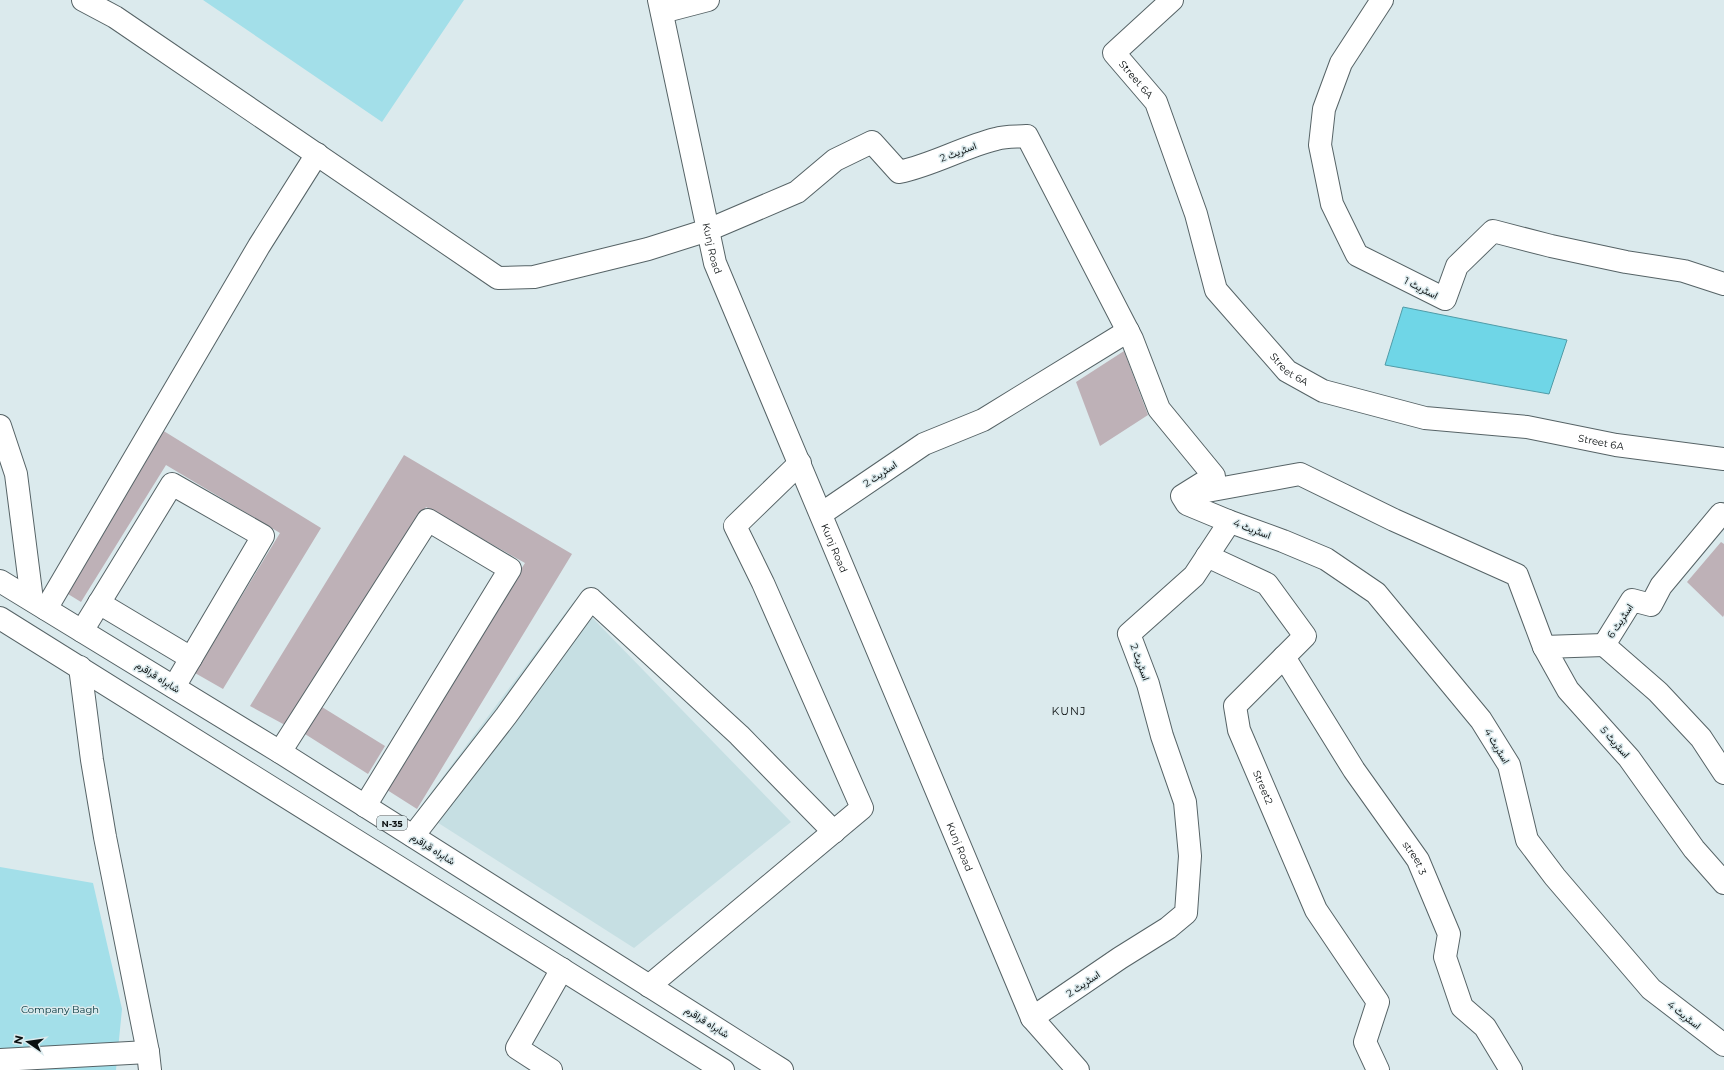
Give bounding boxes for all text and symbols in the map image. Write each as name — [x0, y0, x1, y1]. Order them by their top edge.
street label: Street 6A — [1116, 57, 1157, 102]
street label: اسٹریٹ 2 — [938, 139, 978, 165]
street label: Kunj Road — [700, 222, 725, 276]
street label: اسٹریٹ 1 — [1402, 274, 1440, 302]
street label: Street 6A — [1267, 350, 1312, 389]
street label: Street 6A — [1577, 431, 1625, 453]
street label: اسٹریٹ 2 — [861, 458, 899, 490]
street label: اسٹریٹ 4 — [1231, 516, 1273, 542]
street label: Kunj Road — [819, 522, 851, 574]
street label: اسٹریٹ 6 — [1604, 601, 1636, 641]
street label: اسٹریٹ 2 — [1127, 642, 1153, 682]
street label: شاہراہ قراقرم — [133, 658, 183, 696]
district label: KUNJ — [1052, 704, 1086, 718]
street label: اسٹریٹ 5 — [1597, 723, 1633, 761]
street label: اسٹریٹ 4 — [1481, 726, 1513, 766]
street label: Street2 — [1250, 768, 1277, 806]
road number: N-35 — [377, 816, 407, 830]
street label: Kunj Road — [944, 820, 976, 873]
street label: شاہراہ قراقرم — [408, 830, 458, 868]
street label: street 3 — [1400, 838, 1430, 877]
street label: اسٹریٹ 2 — [1064, 968, 1102, 1000]
street label: اسٹریٹ 4 — [1665, 998, 1703, 1032]
park label: Company Bagh — [21, 1003, 99, 1016]
street label: شاہراہ قراقرم — [682, 1003, 732, 1041]
north arrow — [8, 1022, 48, 1062]
text: N — [10, 1034, 26, 1046]

